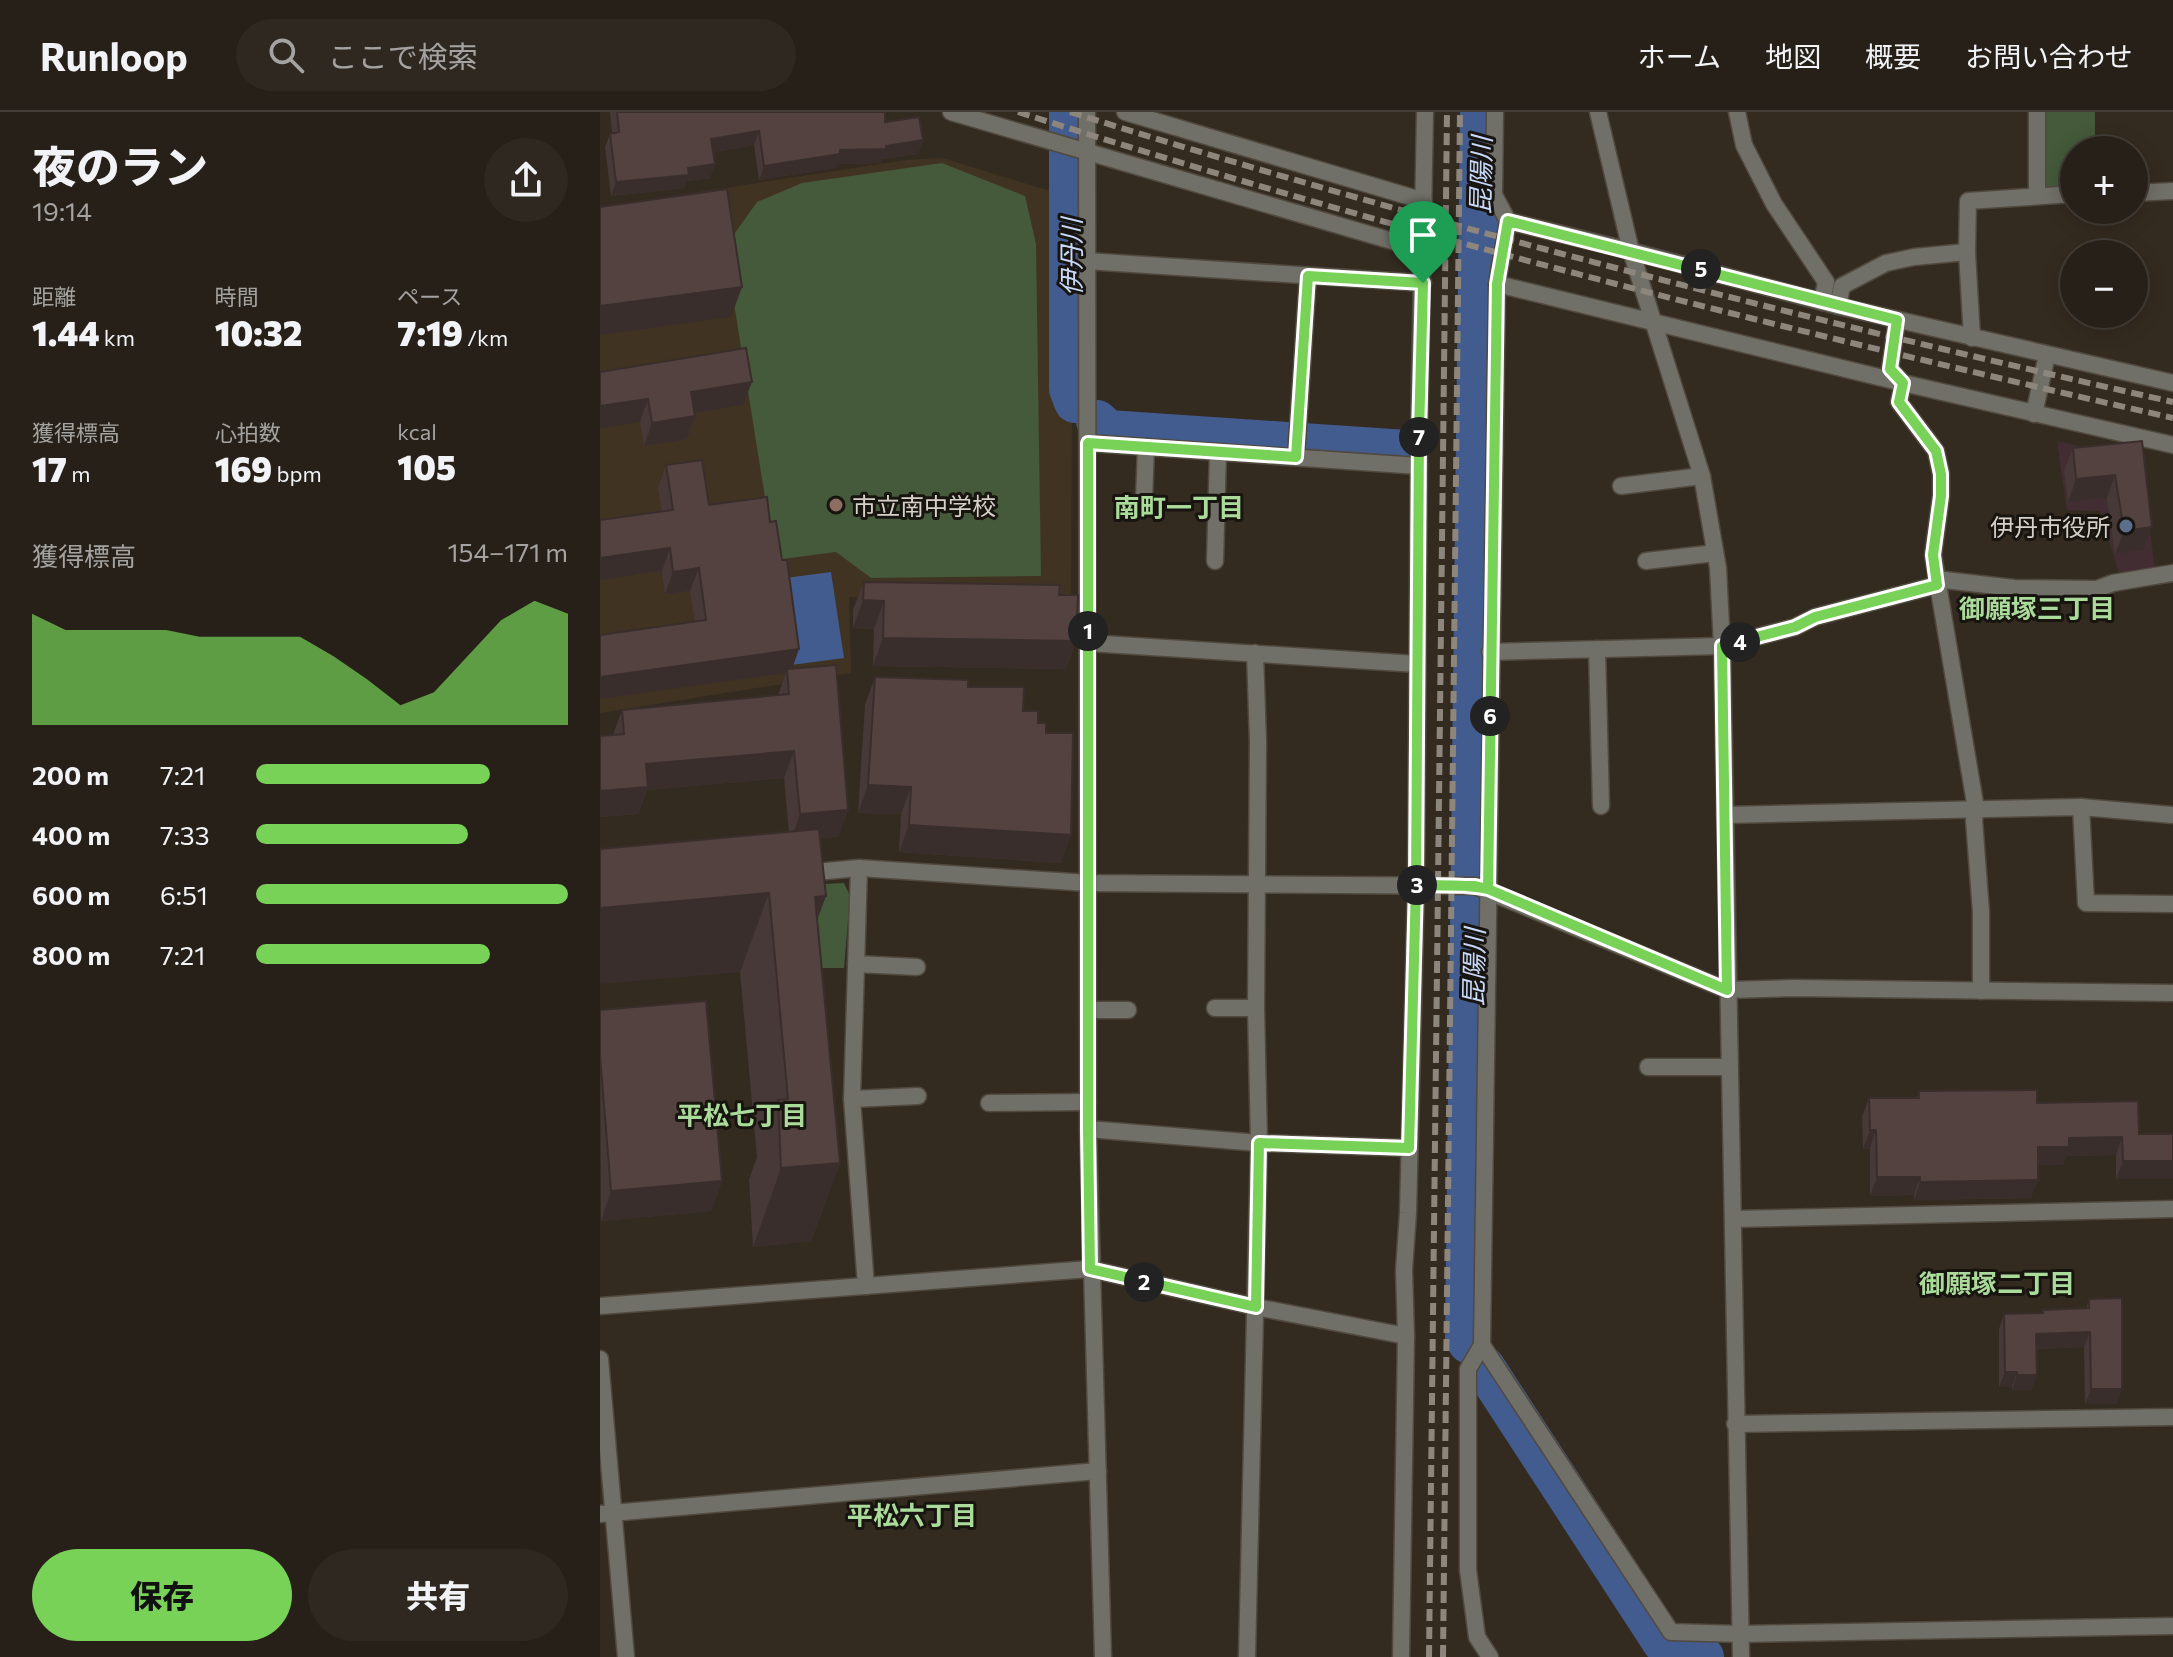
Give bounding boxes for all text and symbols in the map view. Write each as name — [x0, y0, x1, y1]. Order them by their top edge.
search box — [236, 19, 796, 91]
text: Runloop — [40, 32, 188, 79]
icon: search — [264, 33, 308, 77]
text: ここで検索 — [328, 37, 478, 74]
text: ホーム — [1638, 39, 1721, 73]
text: 地図 — [1765, 39, 1821, 73]
text: 概要 — [1865, 39, 1921, 73]
text: お問い合わせ — [1965, 39, 2133, 73]
water label: 昆陽川 — [1464, 133, 1496, 214]
map controls — [2060, 136, 2148, 328]
button: + — [2060, 136, 2148, 224]
text: 夜のラン — [32, 138, 208, 192]
button: share — [484, 138, 568, 222]
text: 19:14 — [32, 195, 92, 226]
pin — [1389, 201, 1457, 283]
icon: arrive — [1401, 213, 1445, 257]
water label: 伊丹川 — [1055, 215, 1086, 296]
button: − — [2060, 240, 2148, 328]
pin: 5 — [1681, 249, 1721, 289]
text: 5 — [1695, 255, 1707, 282]
text: 距離 — [32, 283, 76, 310]
text: 時間 — [215, 283, 259, 310]
text: ペース — [397, 283, 462, 310]
text: 1.44 — [32, 311, 100, 353]
text: 10:32 — [215, 311, 302, 353]
text: 7:19 — [397, 311, 463, 353]
text: km — [100, 324, 135, 351]
text: /km — [463, 324, 508, 351]
pin: 7 — [1399, 417, 1439, 457]
text: kcal — [397, 418, 437, 445]
text: 獲得標高 — [32, 419, 120, 446]
text: 心拍数 — [215, 419, 281, 446]
text: 7 — [1413, 423, 1425, 450]
text: 105 — [397, 445, 456, 487]
text: 17 — [32, 447, 67, 489]
text: 169 — [215, 447, 272, 489]
text: m — [67, 460, 90, 487]
text: bpm — [272, 460, 322, 487]
place label: 市立南中学校 — [852, 491, 996, 520]
district label: 南町一丁目 — [1114, 491, 1244, 522]
marker: 市立南中学校 — [827, 496, 845, 514]
place label: 伊丹市役所 — [1990, 512, 2110, 541]
marker: 伊丹市役所 — [2117, 517, 2135, 535]
text: 154–171 m — [447, 536, 568, 567]
text: 獲得標高 — [32, 540, 136, 571]
district label: 御願塚三丁目 — [1959, 592, 2115, 623]
pin: 1 — [1068, 611, 1108, 651]
text: 1 — [1083, 617, 1093, 644]
pin: 4 — [1720, 622, 1760, 662]
text: 4 — [1733, 628, 1747, 655]
pin: 6 — [1470, 696, 1510, 736]
text: 6 — [1483, 702, 1497, 729]
text: 200 m — [32, 759, 109, 790]
text: 7:21 — [160, 759, 205, 790]
text: 400 m — [32, 819, 110, 850]
text: 7:33 — [160, 819, 209, 850]
pin: 3 — [1397, 865, 1437, 905]
text: 3 — [1411, 871, 1423, 898]
text: 600 m — [32, 879, 110, 910]
text: 6:51 — [160, 879, 208, 910]
water label: 昆陽川 — [1457, 925, 1489, 1006]
text: 800 m — [32, 939, 110, 970]
text: 7:21 — [160, 939, 205, 970]
district label: 平松七丁目 — [677, 1099, 807, 1130]
pin: 2 — [1124, 1262, 1164, 1302]
district label: 御願塚二丁目 — [1919, 1267, 2075, 1298]
text: 2 — [1138, 1268, 1150, 1295]
district label: 平松六丁目 — [847, 1499, 977, 1530]
button: 保存 — [32, 1549, 292, 1641]
button: 共有 — [308, 1549, 568, 1641]

